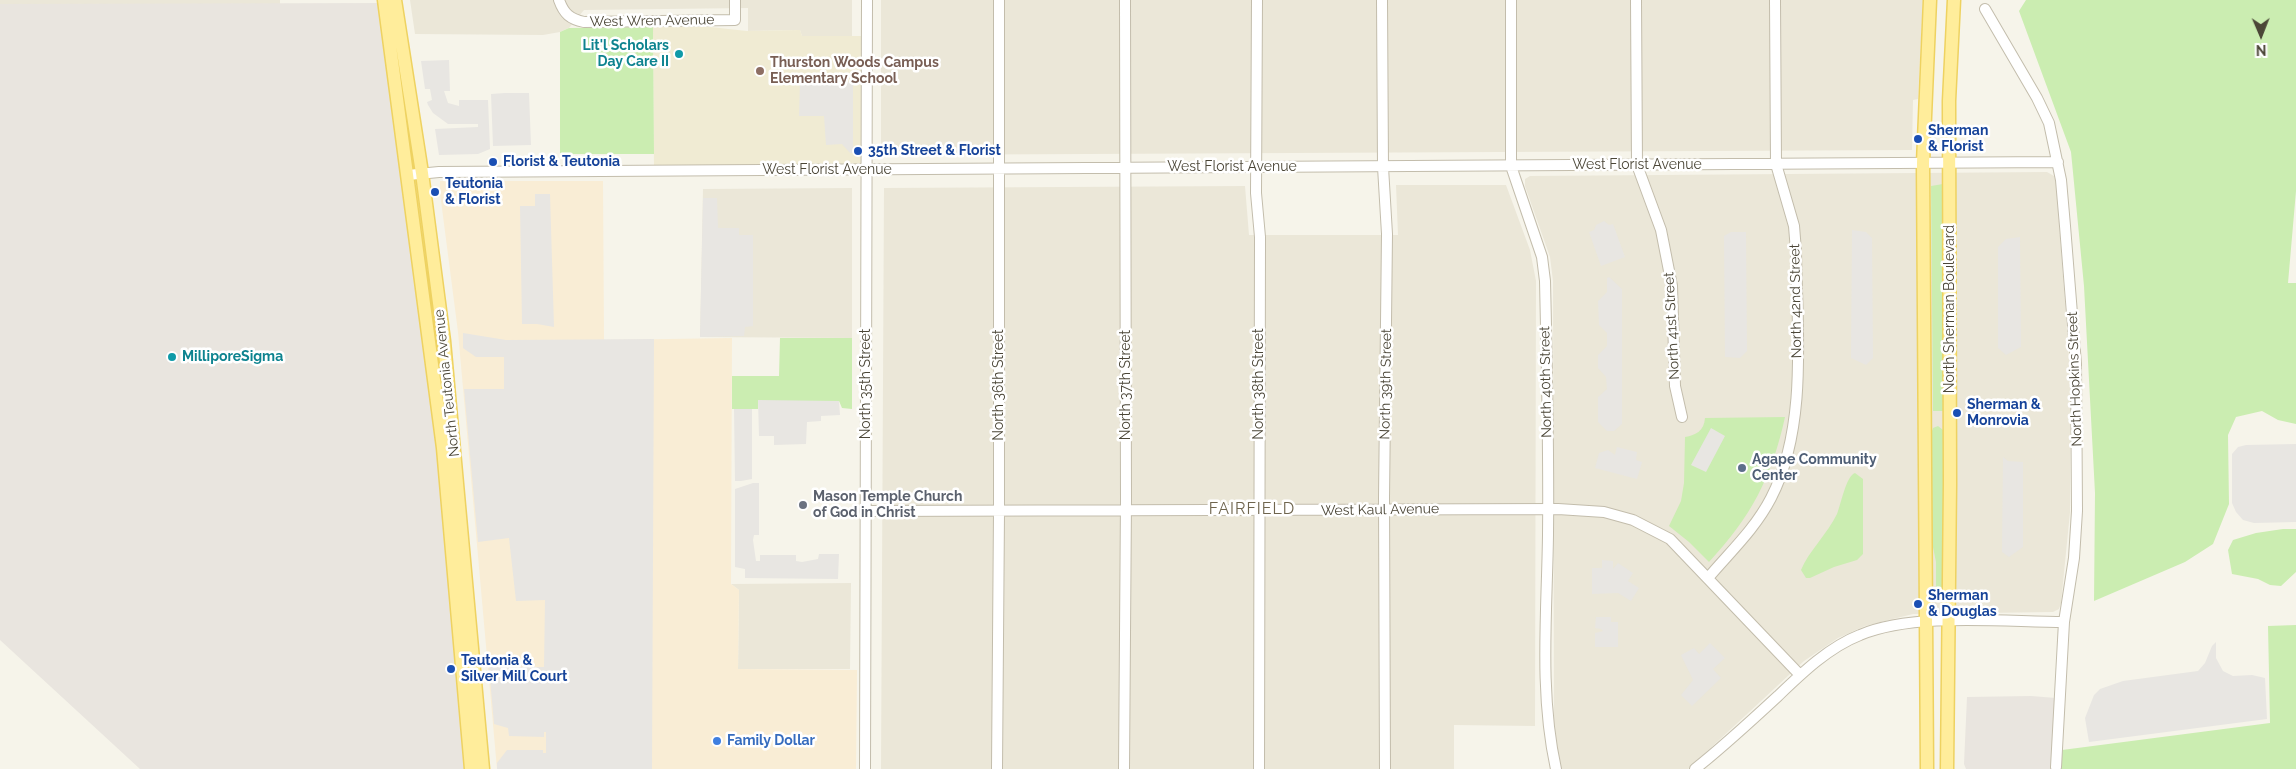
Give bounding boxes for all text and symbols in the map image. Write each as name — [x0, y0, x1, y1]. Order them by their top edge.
north arrow — [2236, 10, 2286, 60]
street label: West Wren Avenue — [589, 12, 715, 30]
place label: Lit'l Scholars Day Care II — [583, 38, 669, 70]
text: N — [2256, 42, 2267, 58]
marker: Lit'l Scholars Day Care II — [673, 48, 685, 60]
place label: Thurston Woods Campus Elementary School — [770, 55, 939, 88]
marker: Thurston Woods Campus Elementary School — [754, 65, 766, 77]
place label: Sherman & Florist — [1928, 123, 1988, 156]
marker: Sherman & Florist — [1912, 133, 1924, 145]
place label: 35th Street & Florist — [868, 143, 1001, 159]
marker: 35th Street & Florist — [852, 145, 864, 157]
place label: Florist & Teutonia — [503, 154, 620, 170]
marker: Florist & Teutonia — [487, 156, 499, 168]
street label: West Florist Avenue — [1572, 157, 1702, 173]
street label: West Florist Avenue — [1167, 159, 1297, 175]
street label: West Florist Avenue — [762, 162, 892, 178]
place label: Teutonia & Florist — [445, 176, 503, 208]
marker: Teutonia & Florist — [429, 186, 441, 198]
street label: North Sherman Boulevard — [1942, 225, 1958, 393]
street label: North 42nd Street — [1787, 244, 1805, 358]
street label: North 41st Street — [1661, 272, 1683, 380]
street label: North Teutonia Avenue — [431, 308, 463, 458]
street label: North Hopkins Street — [2064, 311, 2086, 447]
street label: North 40th Street — [1537, 326, 1555, 438]
street label: North 38th Street — [1251, 328, 1267, 440]
street label: North 39th Street — [1377, 328, 1395, 440]
street label: North 35th Street — [858, 329, 874, 439]
street label: North 36th Street — [991, 329, 1007, 441]
street label: North 37th Street — [1118, 330, 1134, 440]
place label: MilliporeSigma — [182, 349, 283, 365]
marker: MilliporeSigma — [166, 351, 178, 363]
place label: Sherman & Monrovia — [1967, 397, 2041, 430]
marker: Sherman & Monrovia — [1951, 407, 1963, 419]
place label: Agape Community Center — [1752, 452, 1877, 484]
marker: Agape Community Center — [1736, 462, 1748, 474]
place label: Mason Temple Church of God in Christ — [813, 489, 962, 522]
marker: Mason Temple Church of God in Christ — [797, 499, 809, 511]
district label: FAIRFIELD — [1208, 499, 1296, 519]
street label: West Kaul Avenue — [1321, 501, 1439, 519]
place label: Sherman & Douglas — [1928, 588, 1997, 620]
marker: Sherman & Douglas — [1912, 598, 1924, 610]
place label: Teutonia & Silver Mill Court — [461, 653, 567, 686]
marker: Teutonia & Silver Mill Court — [445, 663, 457, 675]
place label: Family Dollar — [727, 733, 815, 749]
marker: Family Dollar — [711, 735, 723, 747]

